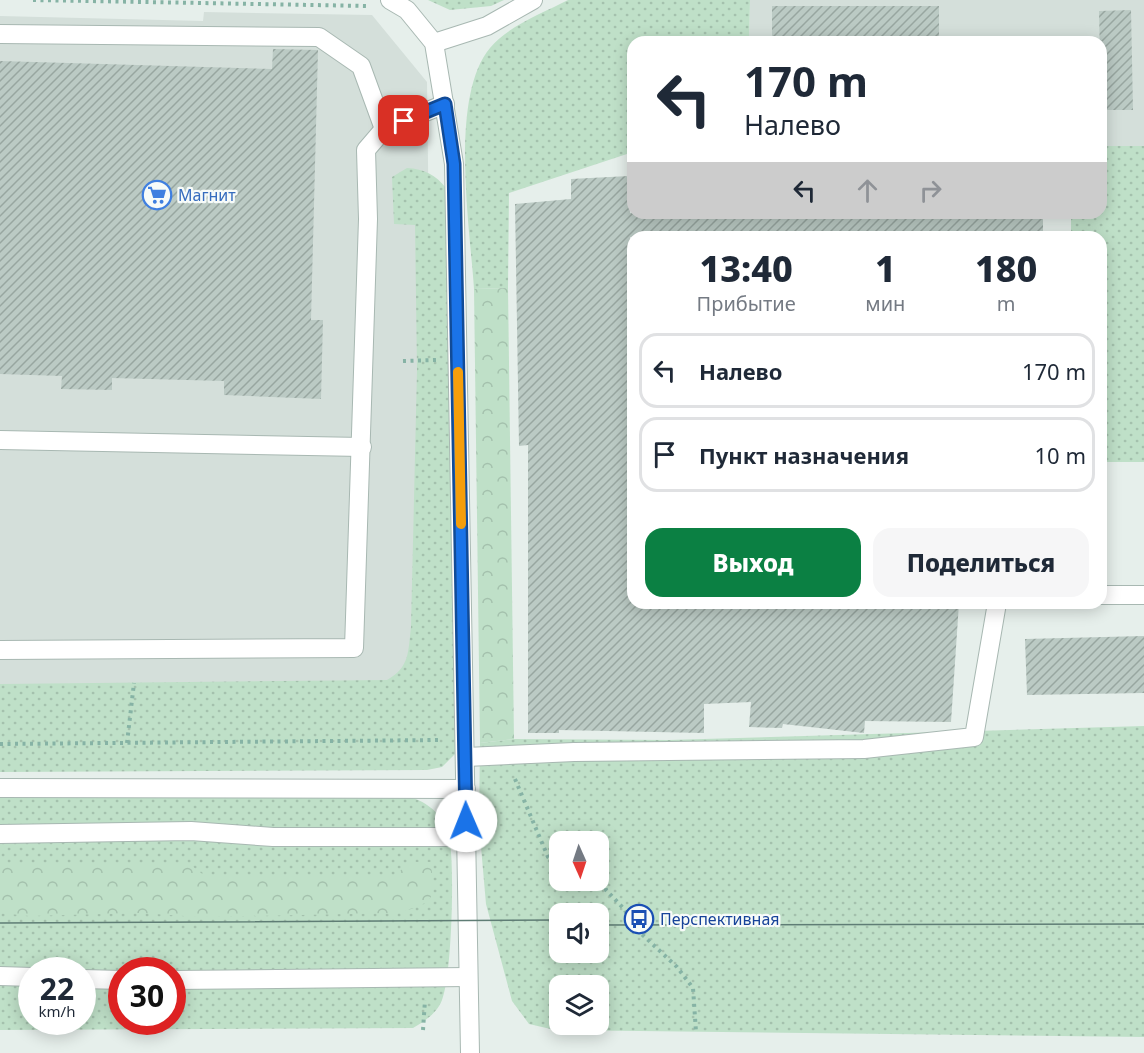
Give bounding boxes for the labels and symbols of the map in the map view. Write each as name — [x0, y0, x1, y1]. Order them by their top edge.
pin — [378, 95, 429, 146]
supermarket icon: Магнит — [141, 179, 173, 211]
place label: Магнит — [178, 184, 236, 206]
position arrow — [434, 789, 498, 853]
north arrow — [549, 831, 609, 891]
bus stop icon: Перспективная — [623, 903, 655, 935]
place label: Перспективная — [660, 908, 780, 930]
speed limit sign: 30 — [108, 957, 186, 1035]

